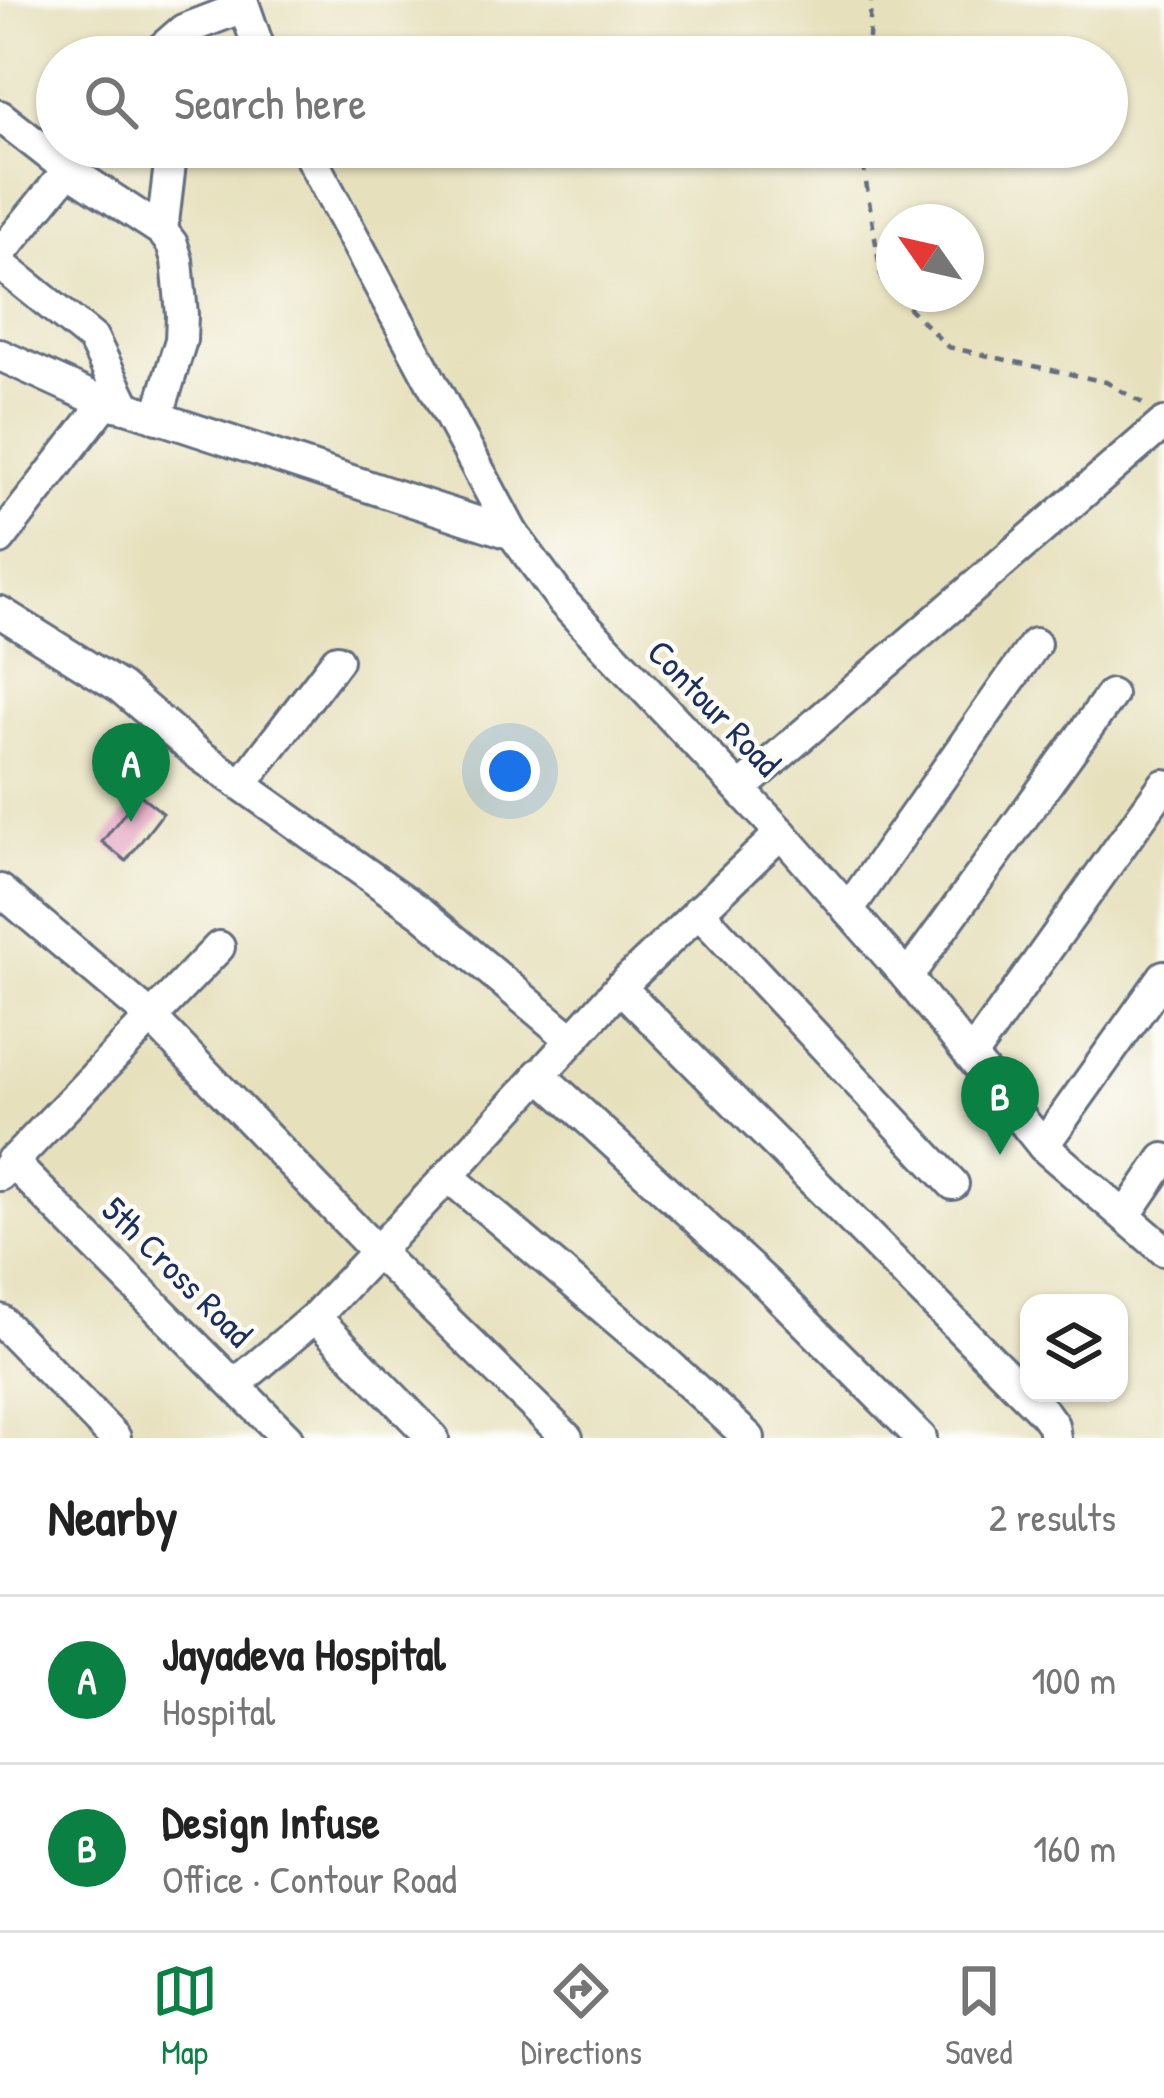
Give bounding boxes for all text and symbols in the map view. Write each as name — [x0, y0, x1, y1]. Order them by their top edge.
search box — [36, 36, 1128, 168]
icon: search — [78, 69, 144, 135]
text: Search here — [174, 72, 366, 133]
north arrow — [876, 204, 984, 312]
street label: Contour Road — [637, 628, 793, 786]
pin: A — [92, 723, 170, 822]
your location — [480, 741, 540, 801]
pin: B — [961, 1056, 1039, 1155]
street label: 5th Cross Road — [92, 1185, 264, 1357]
map controls — [1020, 1294, 1128, 1402]
button: layers — [1020, 1294, 1128, 1402]
text: Nearby — [48, 1482, 178, 1551]
text: 2 results — [989, 1490, 1116, 1543]
text: Jayadeva Hospital — [162, 1623, 445, 1684]
text: A — [77, 1653, 97, 1706]
text: 100 m — [1031, 1653, 1116, 1706]
text: Hospital — [162, 1684, 276, 1737]
text: Design Infuse — [162, 1791, 380, 1852]
text: B — [77, 1821, 97, 1874]
text: 160 m — [1033, 1821, 1116, 1874]
text: Office · Contour Road — [162, 1852, 457, 1905]
tab: Map — [152, 1958, 218, 2074]
tab: Directions — [521, 1958, 642, 2074]
tab: Saved — [945, 1958, 1012, 2074]

